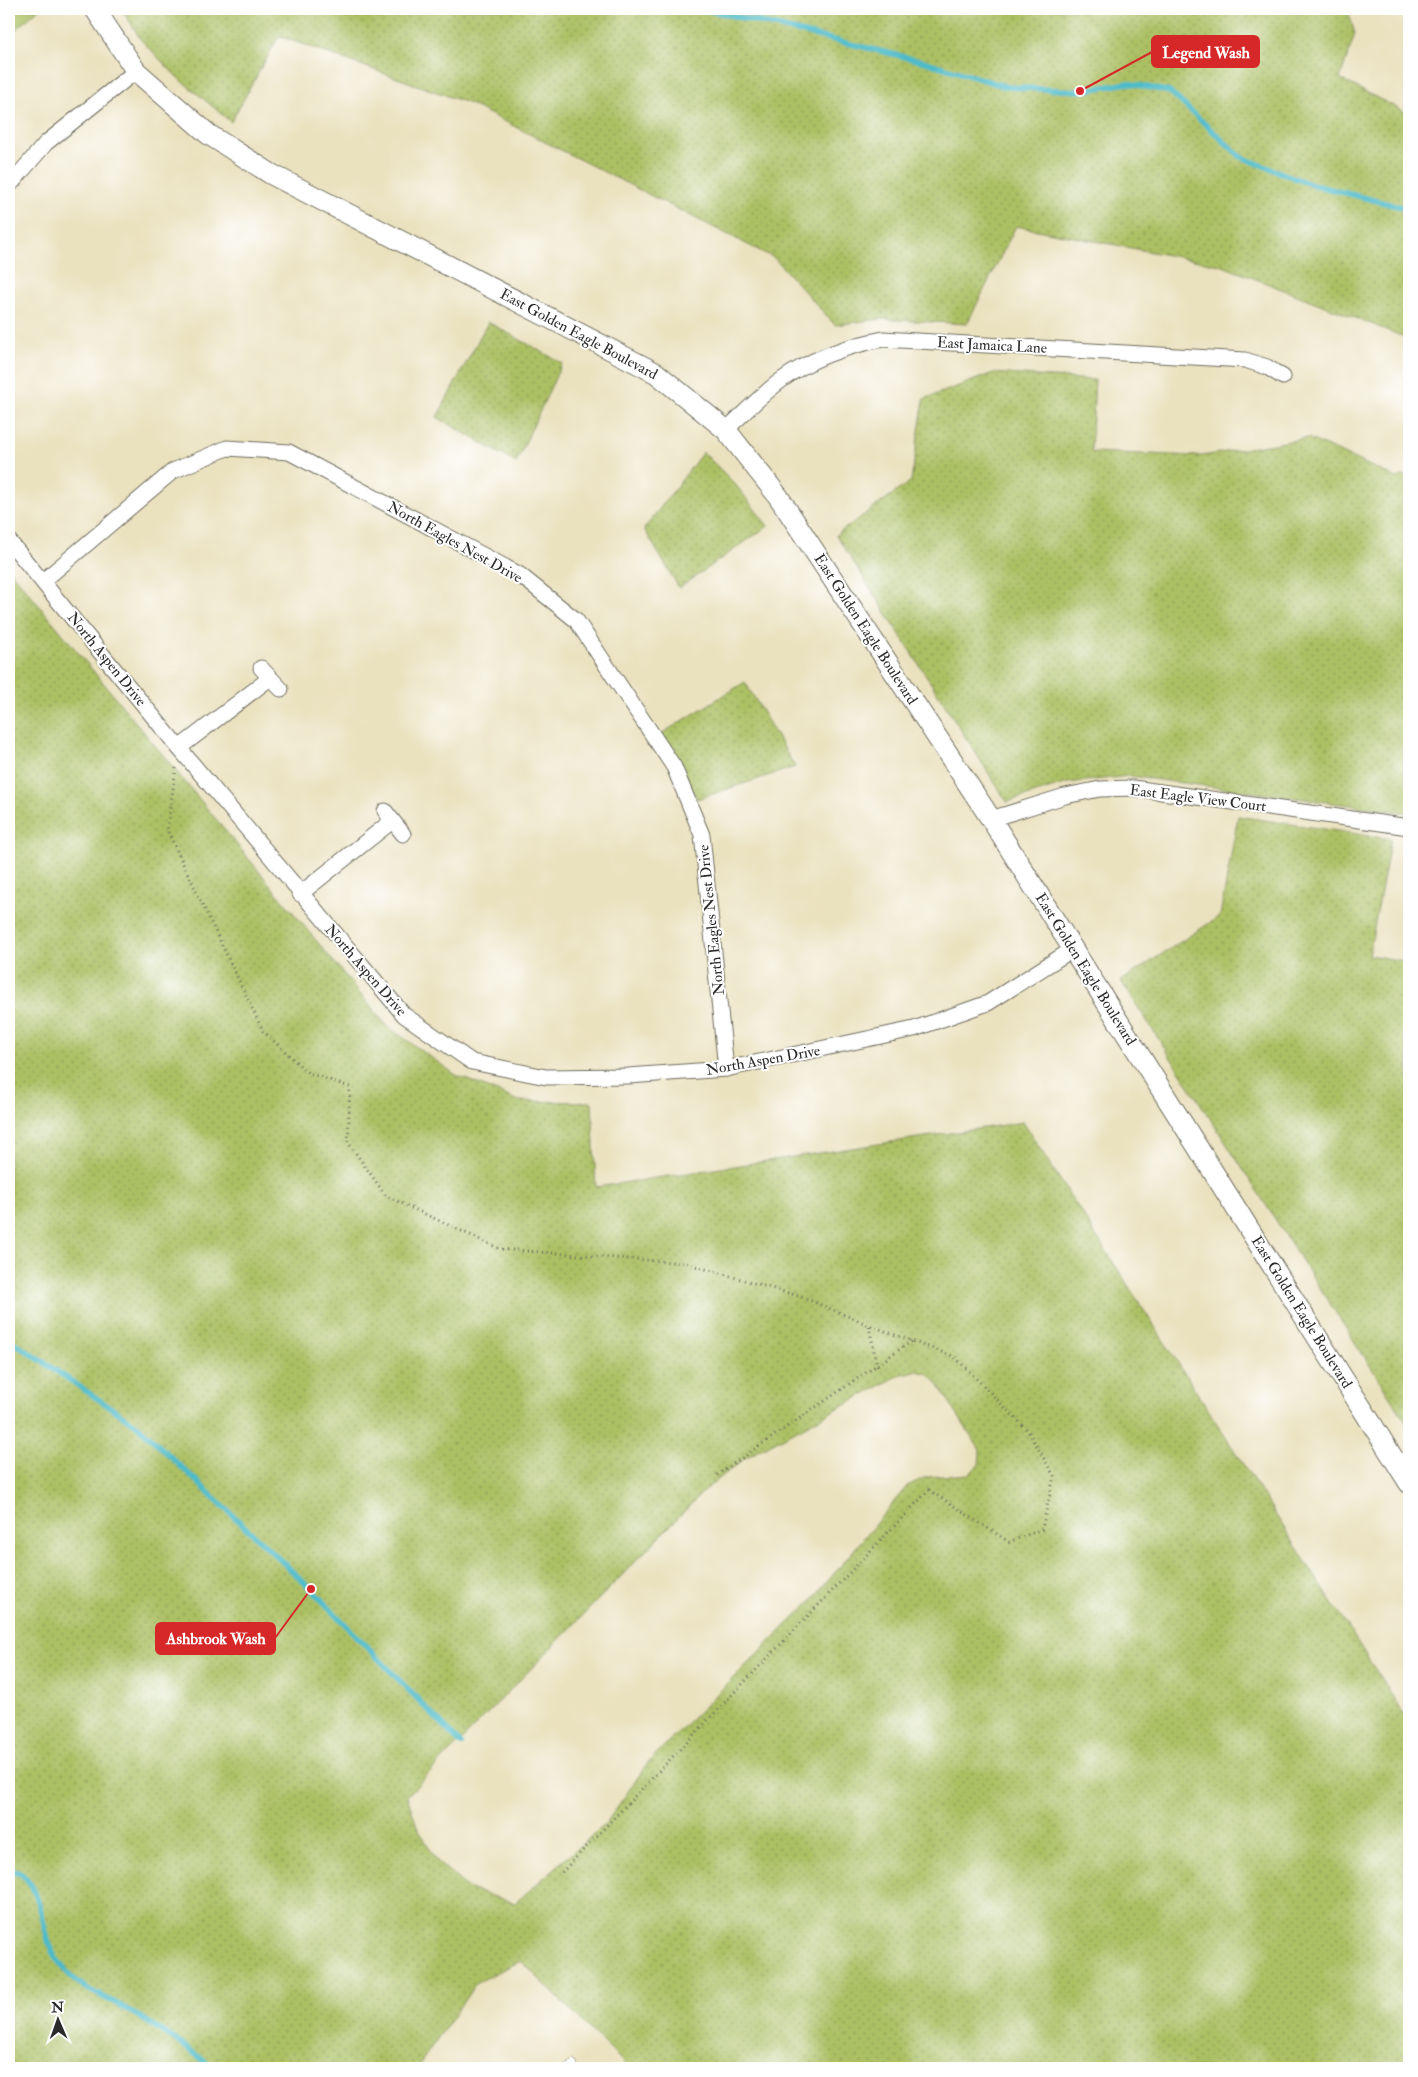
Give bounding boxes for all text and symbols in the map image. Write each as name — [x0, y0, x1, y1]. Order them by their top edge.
callout: Legend Wash — [1152, 36, 1259, 67]
text: Legend Wash — [1162, 43, 1250, 64]
street label: East Golden Eagle Boulevard — [497, 285, 662, 384]
street label: East Jamaica Lane — [936, 333, 1047, 359]
street label: North Eagles Nest Drive — [384, 497, 526, 587]
street label: East Golden Eagle Boulevard — [810, 550, 922, 709]
street label: North Aspen Drive — [62, 608, 150, 711]
street label: East Eagle View Court — [1129, 781, 1267, 816]
street label: North Eagles Nest Drive — [694, 844, 729, 996]
street label: East Golden Eagle Boulevard — [1031, 890, 1141, 1049]
street label: North Aspen Drive — [320, 920, 411, 1021]
street label: North Aspen Drive — [705, 1041, 822, 1081]
street label: East Golden Eagle Boulevard — [1247, 1233, 1357, 1392]
callout: Ashbrook Wash — [156, 1623, 275, 1654]
text: Ashbrook Wash — [165, 1629, 266, 1649]
north arrow — [32, 1994, 82, 2044]
text: N — [50, 1999, 65, 2016]

